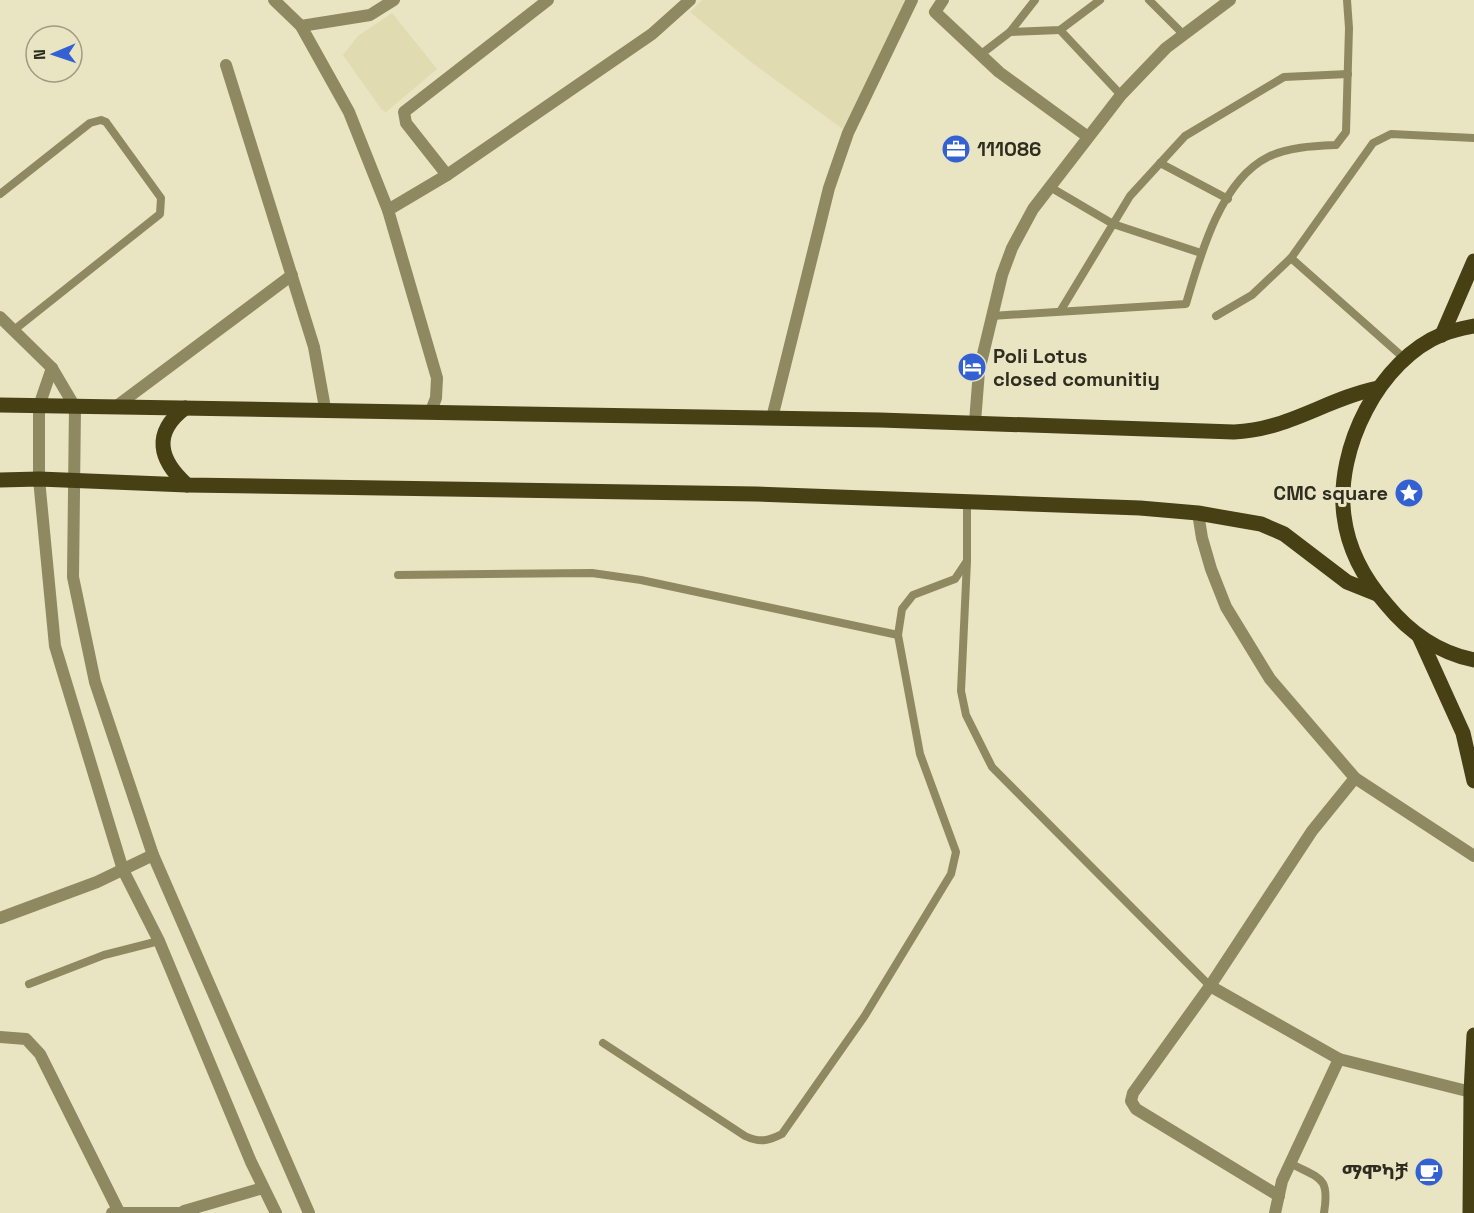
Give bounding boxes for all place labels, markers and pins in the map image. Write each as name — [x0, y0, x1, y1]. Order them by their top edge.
office icon: 111086 — [940, 133, 972, 165]
place label: 111086 — [977, 136, 1041, 162]
place label: Poli Lotus closed comunitiy — [993, 343, 1160, 392]
hotel icon: Poli Lotus closed comunitiy — [956, 351, 988, 383]
place icon: CMC square — [1393, 477, 1425, 509]
place label: CMC square — [1273, 480, 1388, 506]
cafe icon: ማሞካቻ — [1413, 1156, 1445, 1188]
place label: ማሞካቻ — [1342, 1159, 1408, 1185]

